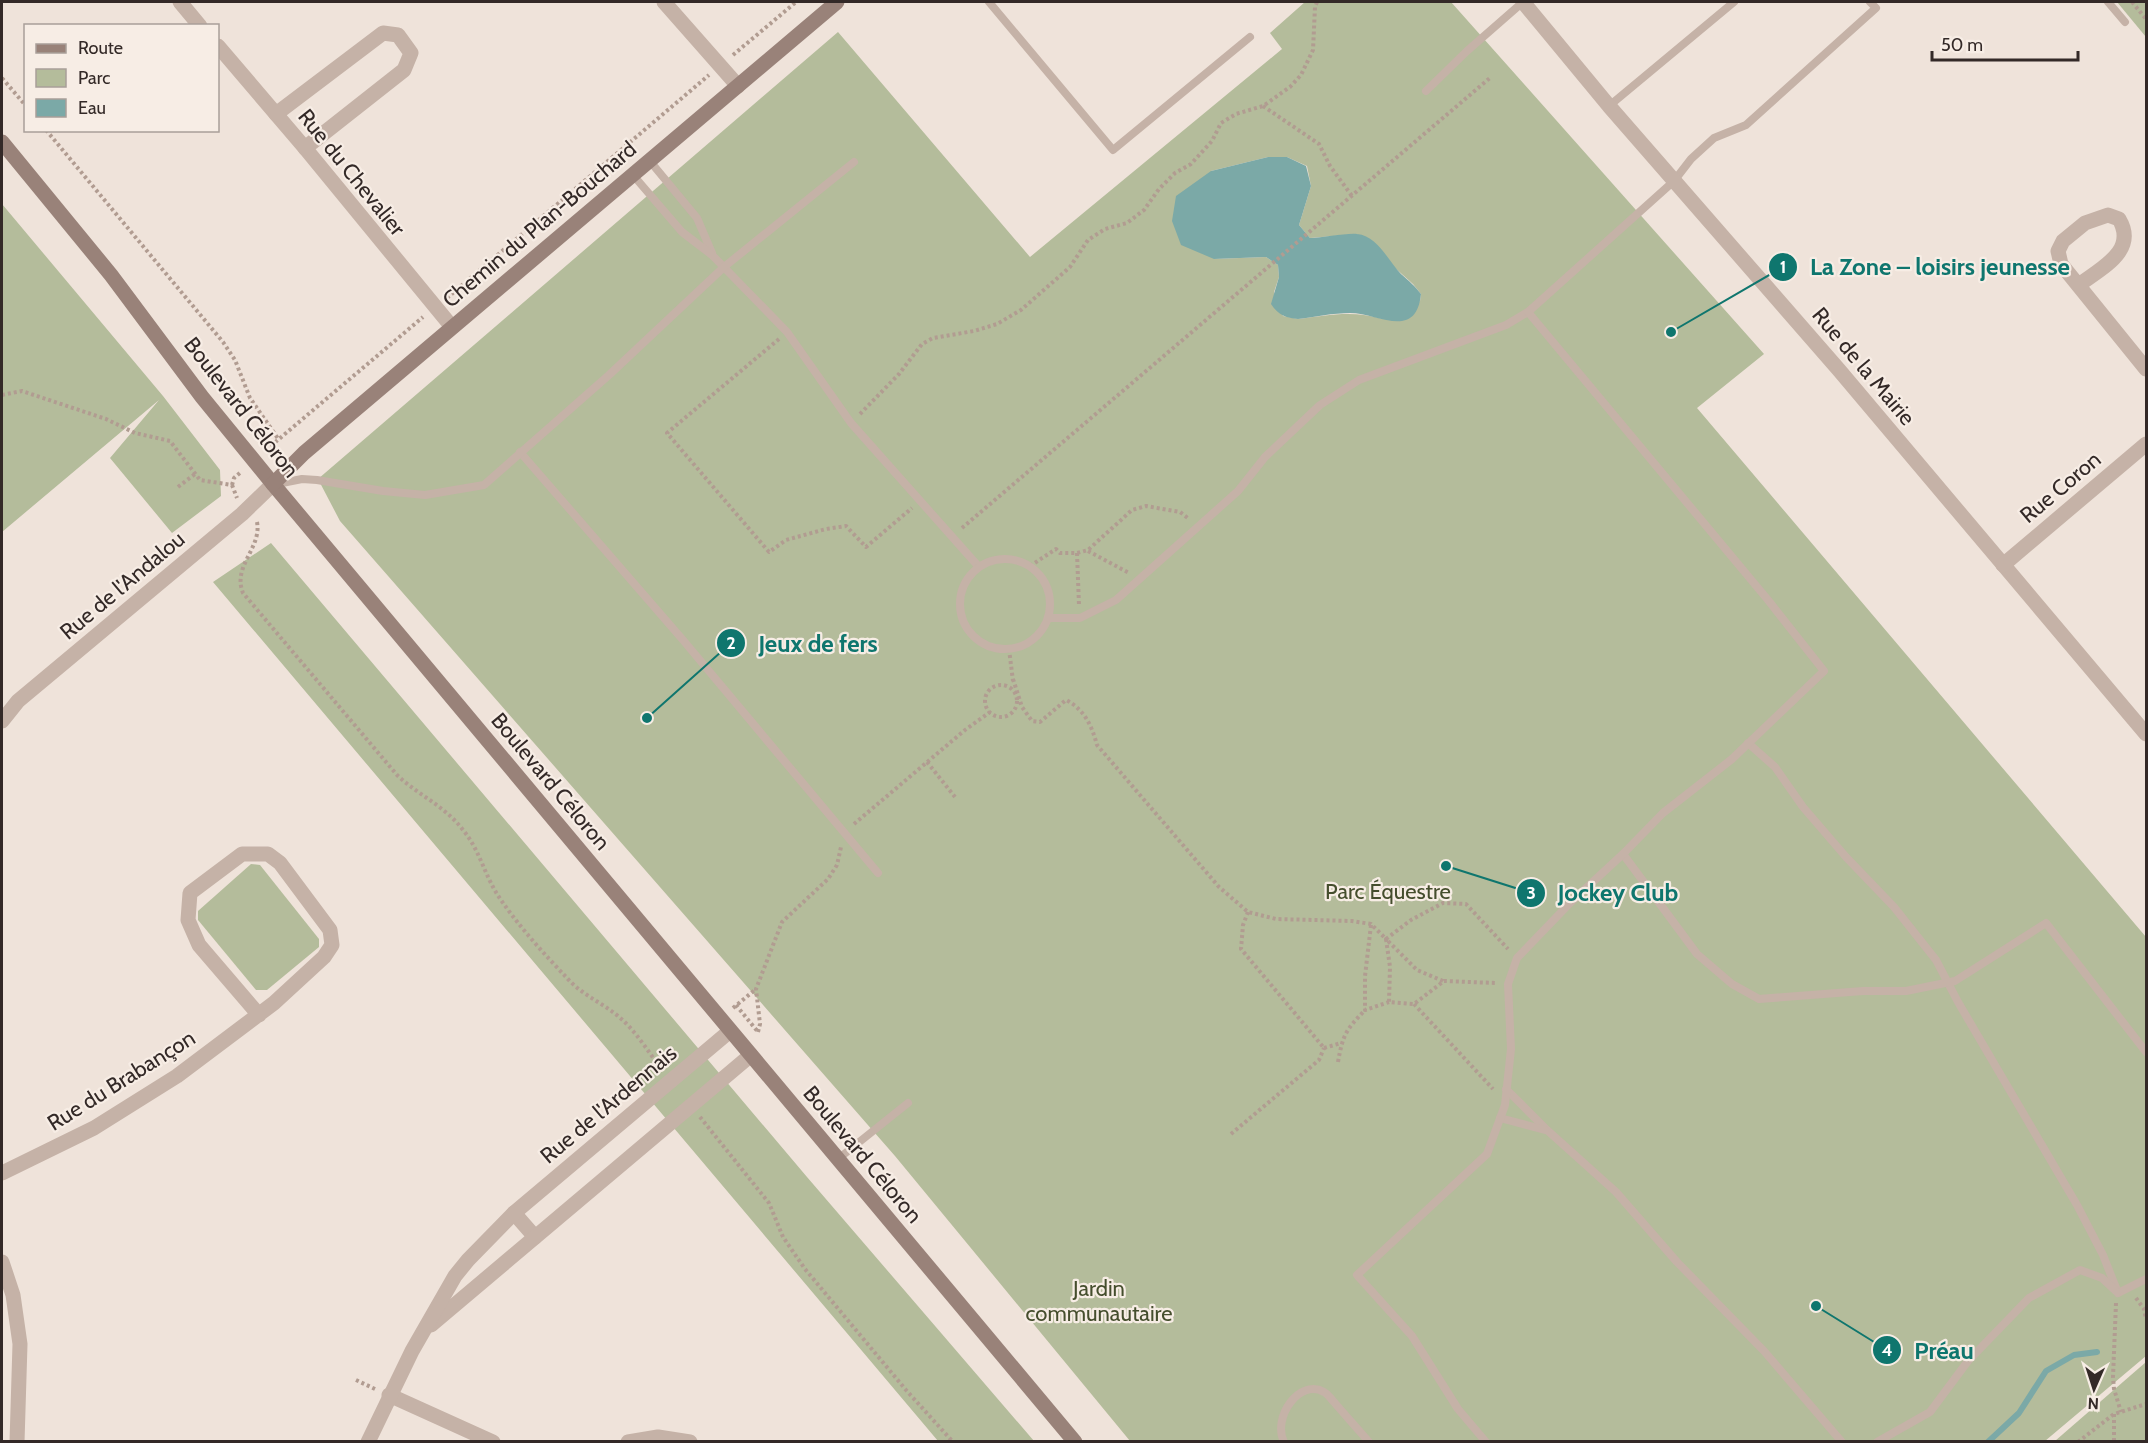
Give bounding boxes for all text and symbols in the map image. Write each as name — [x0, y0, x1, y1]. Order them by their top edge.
legend — [24, 24, 219, 132]
scale bar — [1932, 24, 2078, 62]
text: 50 m — [1941, 34, 1983, 56]
text: Route — [78, 37, 123, 59]
text: Parc — [78, 67, 110, 89]
text: Eau — [78, 97, 106, 119]
street label: Rue du Chevalier — [292, 103, 411, 241]
street label: Chemin du Plan-Bouchard — [437, 135, 642, 313]
callout: La Zone – loisirs jeunesse — [1768, 246, 2082, 288]
text: La Zone – loisirs jeunesse — [1810, 252, 2070, 281]
text: 1 — [1780, 256, 1786, 278]
street label: Rue de la Mairie — [1806, 302, 1921, 431]
street label: Boulevard Céloron — [178, 332, 305, 483]
street label: Rue Coron — [2014, 446, 2106, 529]
street label: Rue de l'Andalou — [55, 525, 190, 645]
callout: Jeux de fers — [716, 622, 890, 664]
text: Jeux de fers — [757, 629, 878, 658]
text: 2 — [726, 632, 736, 654]
street label: Boulevard Céloron — [485, 707, 616, 855]
callout: Jockey Club — [1516, 872, 1690, 914]
park label: Parc Équestre — [1325, 878, 1451, 905]
text: Jockey Club — [1557, 878, 1678, 907]
text: 3 — [1526, 882, 1536, 904]
street label: Rue du Brabançon — [42, 1024, 200, 1137]
street label: Rue de l'Ardennais — [535, 1040, 682, 1169]
street label: Boulevard Céloron — [797, 1080, 928, 1228]
park label: Jardin communautaire — [1025, 1275, 1173, 1327]
callout: Préau — [1872, 1329, 1985, 1371]
text: Préau — [1914, 1336, 1974, 1365]
text: 4 — [1881, 1339, 1893, 1361]
north arrow — [2064, 1359, 2124, 1419]
text: N — [2087, 1394, 2099, 1413]

